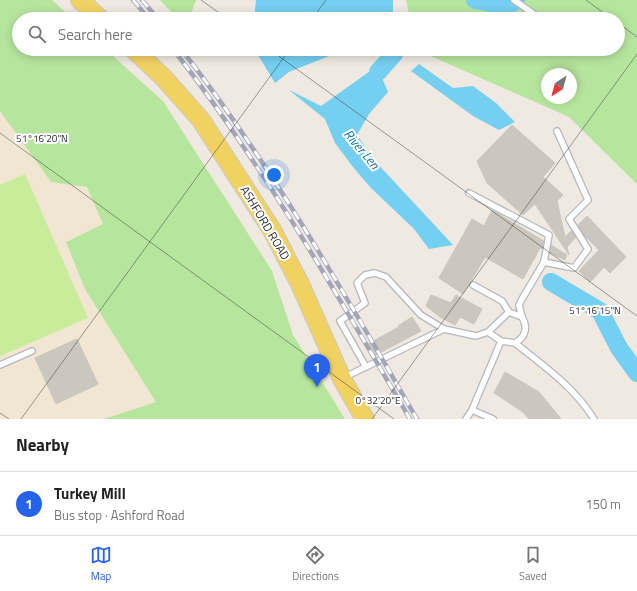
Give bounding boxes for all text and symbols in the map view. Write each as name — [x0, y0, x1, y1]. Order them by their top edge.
search box — [12, 12, 625, 56]
icon: search — [26, 23, 48, 45]
text: Search here — [58, 23, 132, 46]
north arrow — [541, 68, 577, 104]
water label: River Len — [339, 125, 385, 174]
text: 51°16'20"N — [16, 131, 68, 146]
your location — [264, 165, 284, 185]
street label: ASHFORD ROAD — [236, 182, 295, 264]
text: 51°16'15"N — [569, 303, 621, 318]
pin: 1 — [304, 354, 330, 387]
text: 0°32'20"E — [356, 393, 401, 408]
text: Nearby — [16, 432, 69, 458]
text: Turkey Mill — [54, 482, 126, 505]
text: 1 — [25, 494, 33, 514]
text: 150 m — [585, 494, 621, 514]
text: Bus stop · Ashford Road — [54, 505, 185, 525]
tab: Map — [90, 544, 112, 584]
tab: Directions — [292, 544, 339, 584]
tab: Saved — [519, 544, 547, 584]

